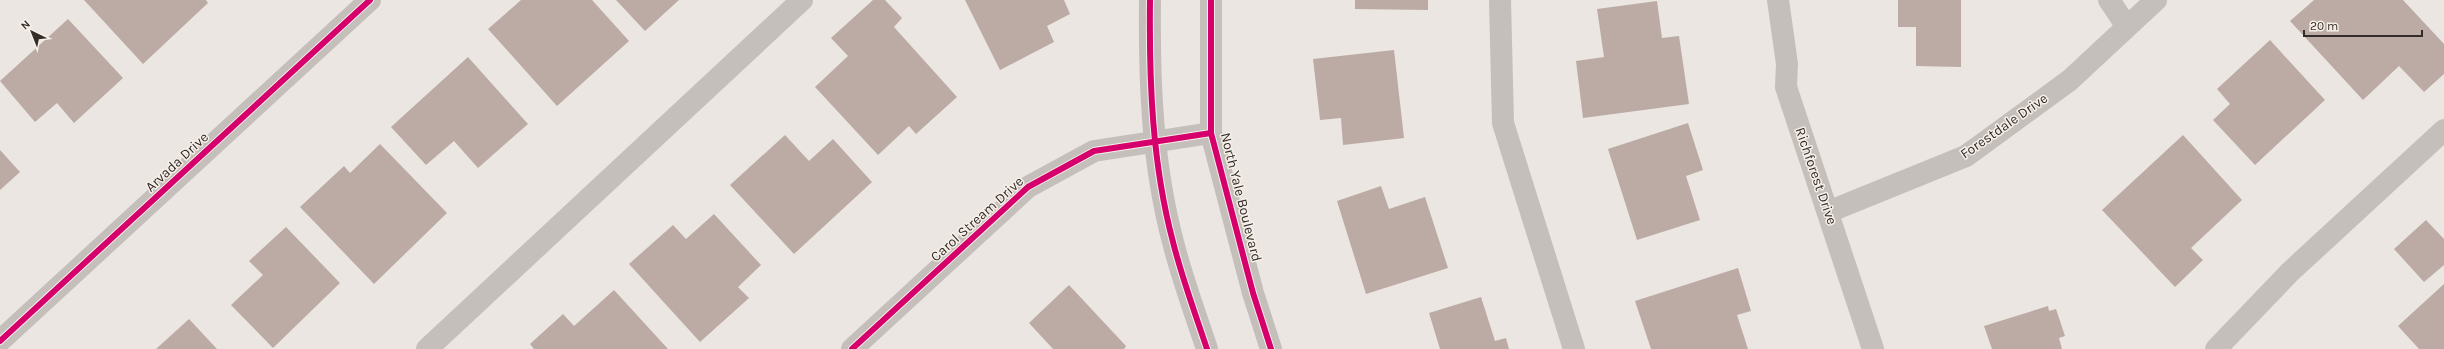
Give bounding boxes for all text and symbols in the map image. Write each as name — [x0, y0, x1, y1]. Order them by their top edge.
north arrow — [12, 12, 52, 52]
scale bar — [2304, 12, 2422, 38]
text: N — [18, 18, 33, 32]
text: 20 m — [2310, 19, 2338, 33]
street label: Forestdale Drive — [1957, 90, 2051, 162]
street label: Richforest Drive — [1791, 125, 1841, 227]
street label: Arvada Drive — [142, 129, 212, 195]
street label: North Yale Boulevard — [1217, 131, 1265, 263]
street label: Carol Stream Drive — [927, 173, 1027, 265]

